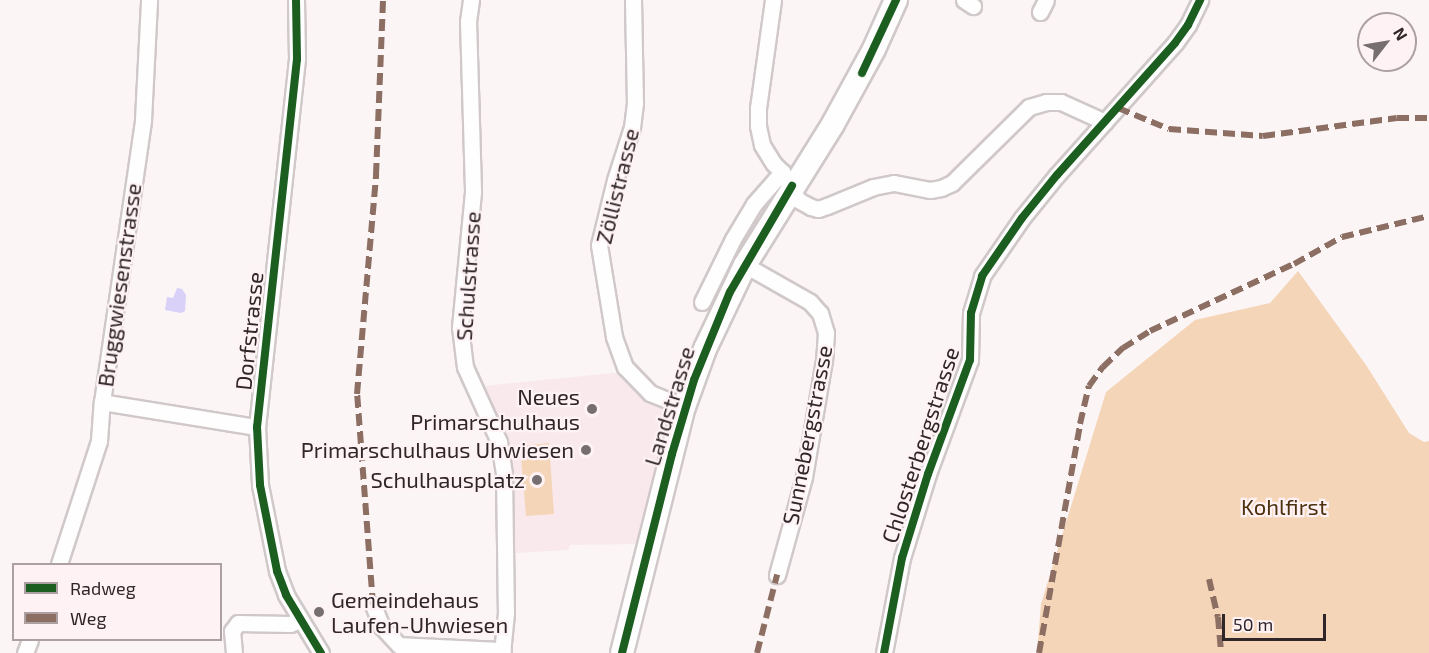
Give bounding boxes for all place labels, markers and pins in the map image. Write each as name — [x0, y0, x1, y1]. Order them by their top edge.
place label: Neues Primarschulhaus — [410, 383, 580, 434]
marker: Neues Primarschulhaus — [585, 402, 599, 416]
place label: Primarschulhaus Uhwiesen — [301, 437, 574, 463]
marker: Primarschulhaus Uhwiesen — [579, 443, 593, 457]
place label: Schulhausplatz — [370, 467, 525, 493]
marker: Schulhausplatz — [530, 473, 544, 487]
place label: Gemeindehaus Laufen-Uhwiesen — [331, 586, 508, 638]
marker: Gemeindehaus Laufen-Uhwiesen — [312, 605, 326, 619]

